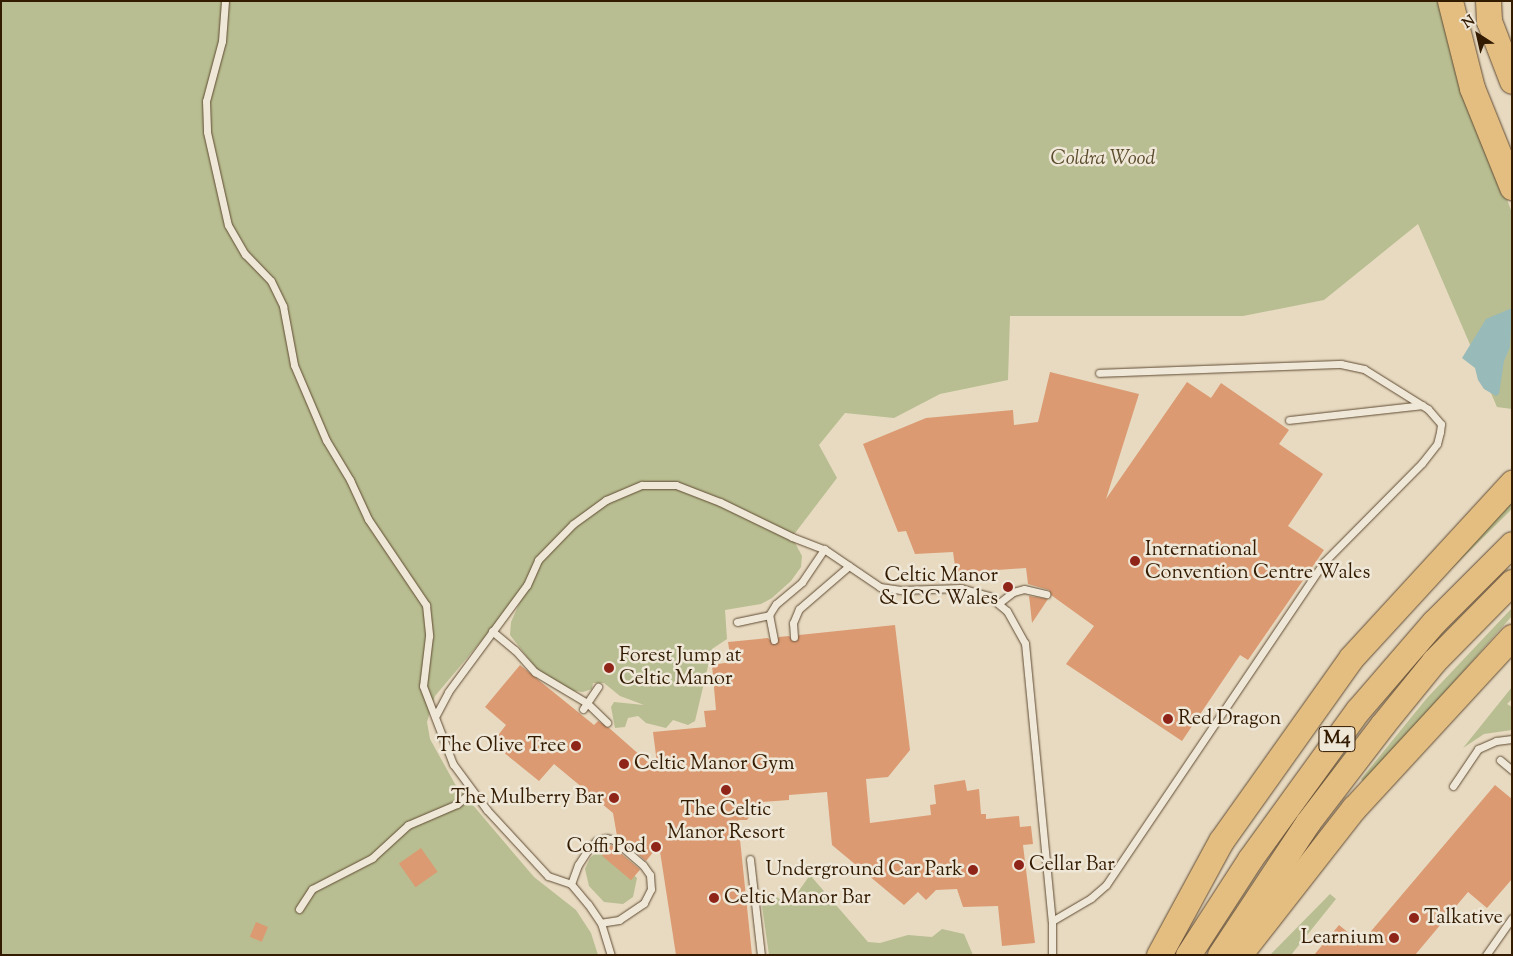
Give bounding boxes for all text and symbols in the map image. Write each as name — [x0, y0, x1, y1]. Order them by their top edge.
north arrow — [1453, 10, 1503, 60]
text: N — [1459, 11, 1480, 34]
park label: Coldra Wood — [1051, 147, 1155, 171]
place label: International Convention Centre Wales — [1145, 538, 1370, 585]
marker: International Convention Centre Wales — [1129, 555, 1141, 567]
place label: Celtic Manor & ICC Wales — [879, 564, 998, 611]
marker: Celtic Manor & ICC Wales — [1002, 581, 1014, 593]
place label: Forest Jump at Celtic Manor — [619, 644, 741, 691]
marker: Forest Jump at Celtic Manor — [603, 662, 615, 674]
place label: Red Dragon — [1178, 707, 1281, 731]
marker: Red Dragon — [1162, 713, 1174, 725]
road number: M4 — [1318, 722, 1356, 756]
place label: The Olive Tree — [437, 734, 566, 758]
marker: The Olive Tree — [570, 740, 582, 752]
place label: Celtic Manor Gym — [634, 752, 795, 776]
marker: Celtic Manor Gym — [618, 758, 630, 770]
marker: The Celtic Manor Resort — [720, 784, 732, 796]
place label: The Mulberry Bar — [451, 786, 604, 810]
marker: The Mulberry Bar — [608, 792, 620, 804]
place label: The Celtic Manor Resort — [667, 798, 785, 845]
place label: Coffi Pod — [567, 835, 646, 859]
marker: Coffi Pod — [650, 841, 662, 853]
place label: Cellar Bar — [1029, 853, 1115, 877]
place label: Underground Car Park — [765, 858, 963, 882]
marker: Cellar Bar — [1013, 859, 1025, 871]
marker: Underground Car Park — [967, 864, 979, 876]
place label: Celtic Manor Bar — [724, 886, 871, 910]
marker: Celtic Manor Bar — [708, 892, 720, 904]
place label: Talkative — [1424, 906, 1503, 930]
marker: Talkative — [1408, 912, 1420, 924]
place label: Learnium — [1301, 926, 1384, 950]
marker: Learnium — [1388, 932, 1400, 944]

